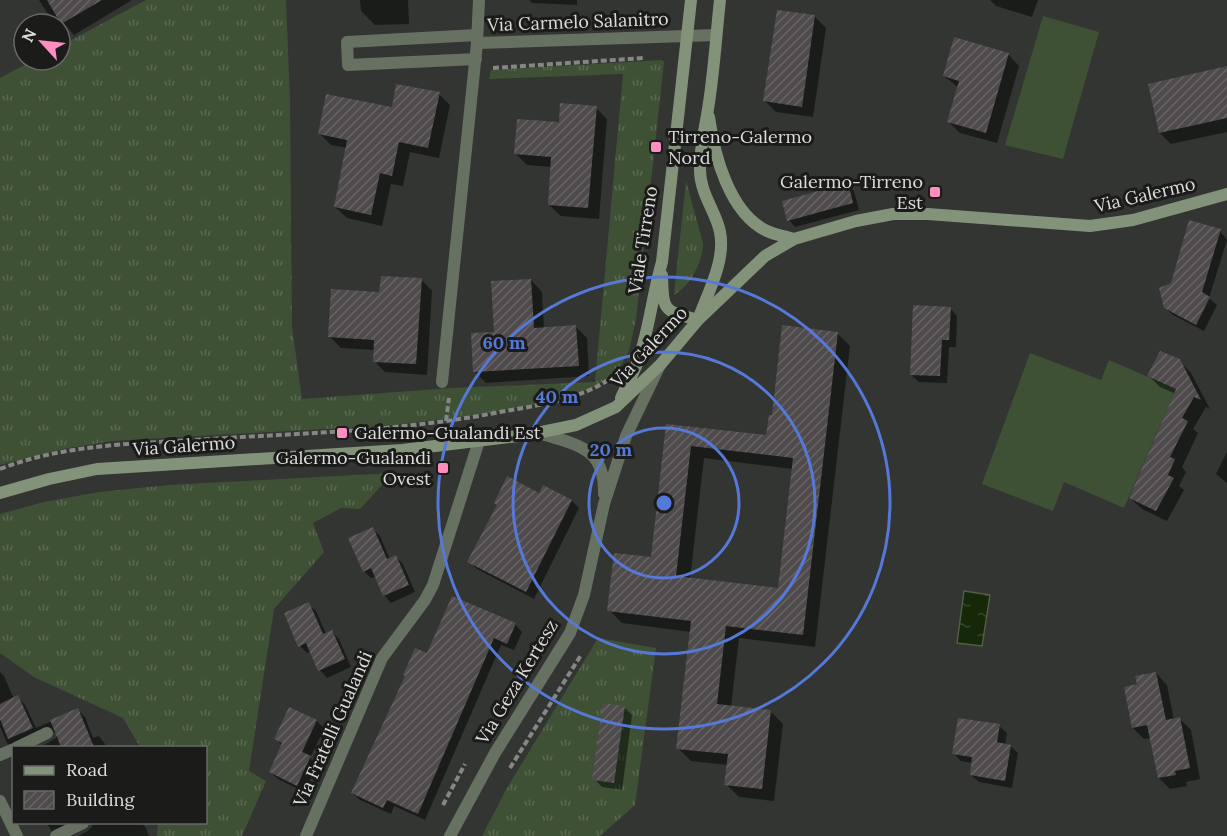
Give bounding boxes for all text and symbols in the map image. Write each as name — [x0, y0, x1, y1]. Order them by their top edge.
street label: Via Carmelo Salanitro — [486, 7, 669, 36]
north arrow — [12, 12, 72, 72]
text: N — [17, 25, 40, 45]
place label: Tirreno-Galermo Nord — [668, 125, 812, 169]
marker: Tirreno-Galermo Nord — [649, 140, 663, 154]
place label: Galermo-Tirreno Est — [780, 170, 923, 214]
street label: Via Galermo — [1091, 172, 1197, 217]
street label: Viale Tirreno — [623, 185, 662, 296]
marker: Galermo-Tirreno Est — [928, 185, 942, 199]
street label: Via Galermo — [605, 301, 692, 393]
text: 60 m — [482, 331, 526, 354]
text: 40 m — [536, 385, 579, 408]
place label: Galermo-Gualandi Est — [354, 421, 541, 444]
marker: Galermo-Gualandi Est — [335, 426, 349, 440]
street label: Via Galermo — [131, 430, 236, 461]
text: 20 m — [590, 438, 633, 461]
place label: Galermo-Gualandi Ovest — [275, 446, 431, 490]
marker: Galermo-Gualandi Ovest — [436, 461, 450, 475]
centre of rings — [654, 493, 674, 513]
street label: Via Geza Kertesz — [470, 615, 563, 749]
street label: Via Fratelli Gualandi — [287, 647, 377, 811]
legend — [12, 746, 207, 824]
text: Road — [66, 758, 108, 781]
text: Building — [66, 788, 136, 811]

